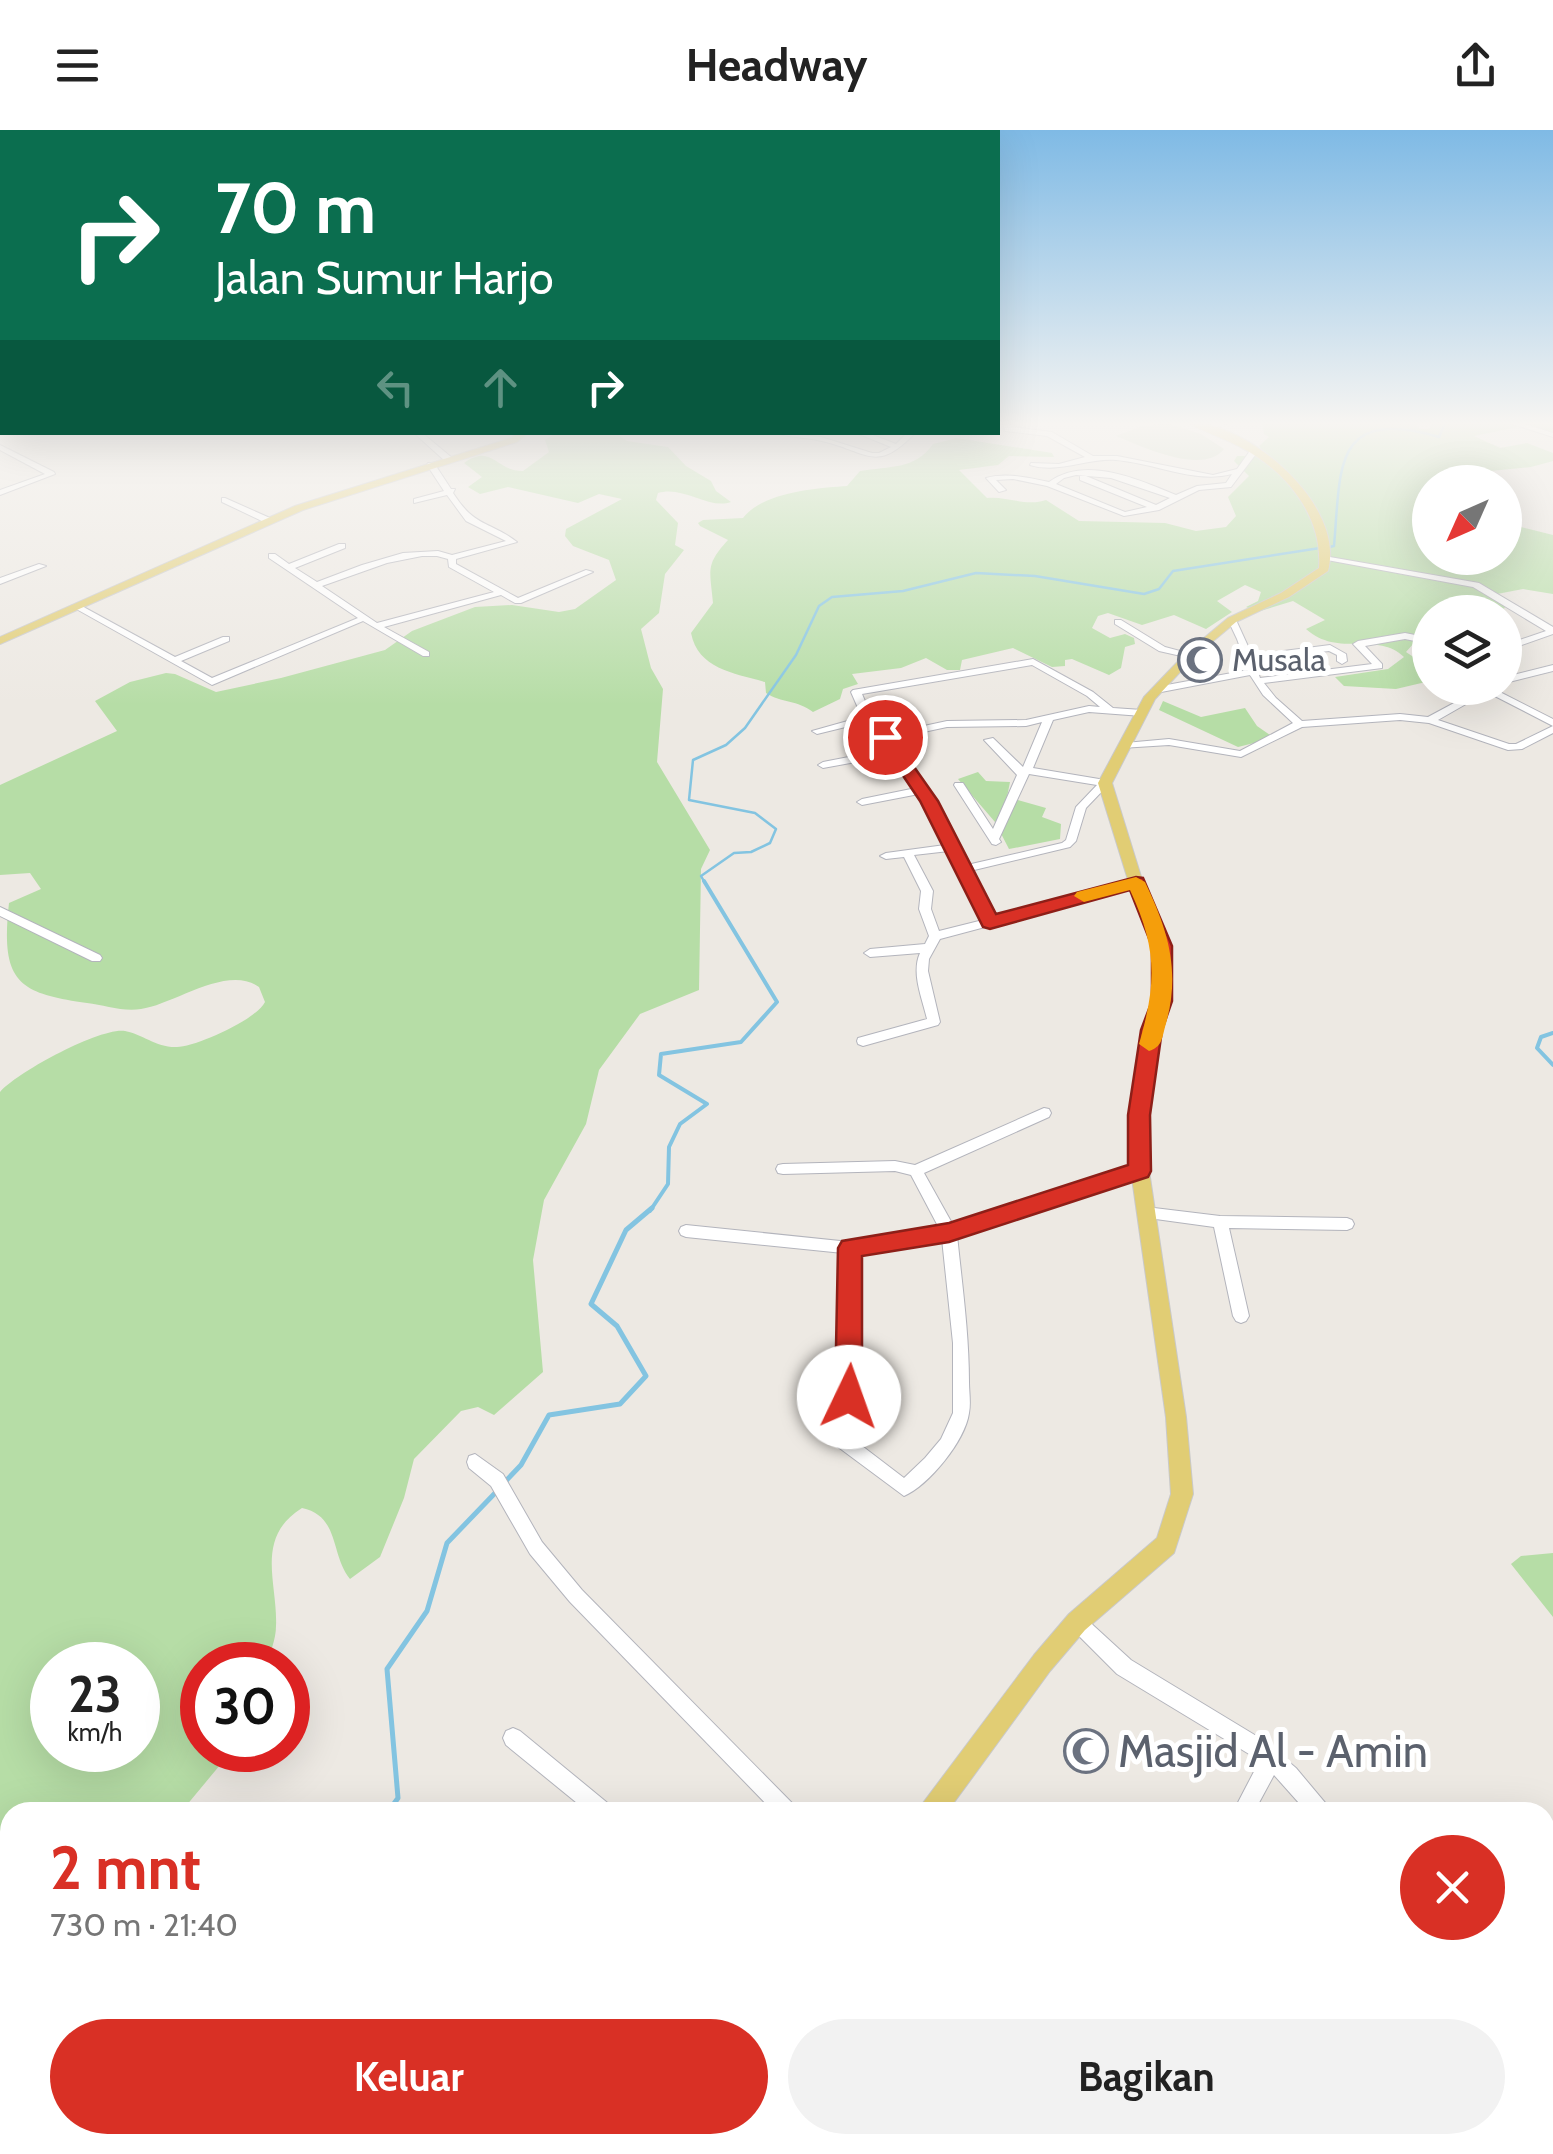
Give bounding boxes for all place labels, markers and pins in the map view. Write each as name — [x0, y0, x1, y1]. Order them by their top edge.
mosque icon: Musala — [1177, 637, 1223, 683]
place label: Musala — [1232, 640, 1327, 679]
pin — [843, 695, 928, 780]
place label: Masjid Al - Amin — [1118, 1724, 1428, 1778]
mosque icon: Masjid Al - Amin — [1063, 1728, 1109, 1774]

